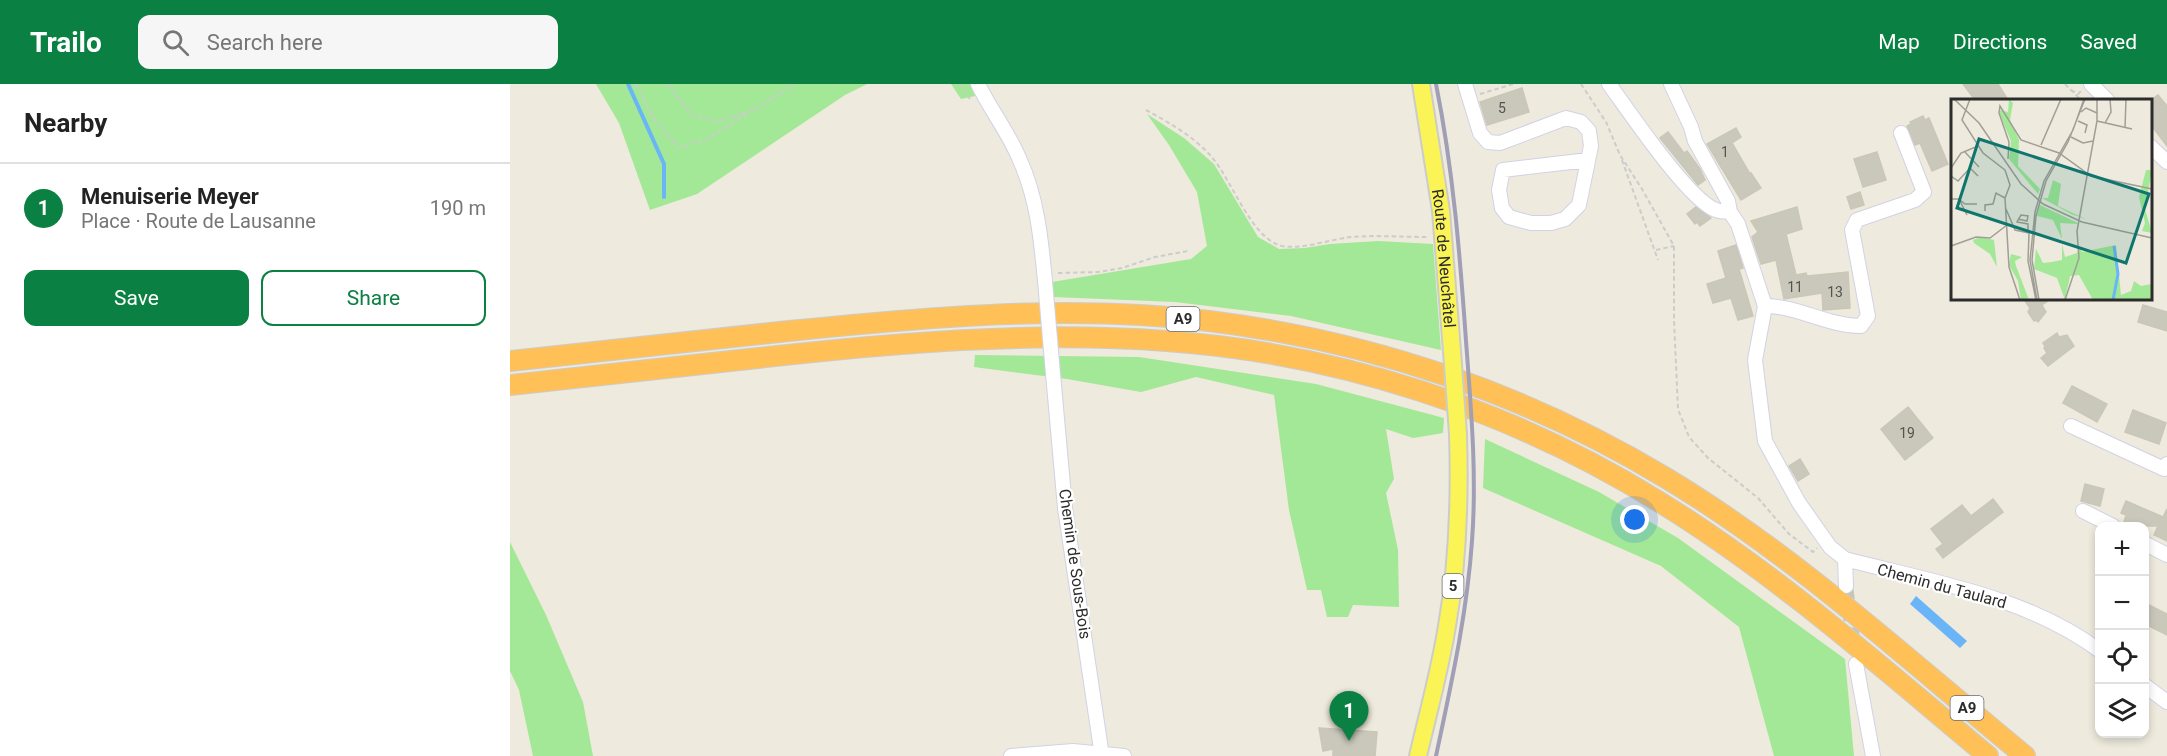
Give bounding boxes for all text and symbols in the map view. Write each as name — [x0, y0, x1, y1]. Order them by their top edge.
search box — [138, 15, 558, 69]
text: Trailo — [30, 26, 102, 59]
icon: search — [159, 26, 192, 59]
text: Search here — [207, 30, 323, 55]
text: Map — [1878, 30, 1920, 54]
text: Directions — [1953, 30, 2047, 54]
text: Saved — [2080, 30, 2137, 54]
inset map — [1951, 99, 2152, 300]
house number: 5 — [1498, 100, 1506, 116]
text: Nearby — [24, 108, 107, 138]
house number: 1 — [1721, 144, 1729, 160]
text: Menuiserie Meyer — [81, 184, 259, 209]
street label: Route de Neuchâtel — [1428, 188, 1460, 328]
text: 1 — [38, 196, 49, 220]
text: 190 m — [430, 196, 486, 220]
text: Place · Route de Lausanne — [81, 209, 316, 233]
button: Save — [24, 270, 249, 326]
button: Share — [261, 270, 486, 326]
house number: 11 — [1787, 279, 1803, 295]
house number: 13 — [1827, 284, 1843, 300]
road number: A9 — [1166, 307, 1200, 331]
house number: 19 — [1899, 425, 1915, 441]
street label: Chemin de Sous-Bois — [1055, 488, 1095, 640]
your location — [1620, 505, 1649, 534]
map controls — [2095, 522, 2149, 738]
button: + — [2095, 522, 2149, 576]
street label: Chemin du Taulard — [1875, 560, 2009, 612]
road number: 5 — [1442, 574, 1464, 598]
button: − — [2095, 576, 2149, 630]
button: locate — [2095, 630, 2149, 684]
button: layers — [2095, 684, 2149, 738]
pin: 1 — [1330, 692, 1368, 741]
road number: A9 — [1950, 696, 1984, 720]

